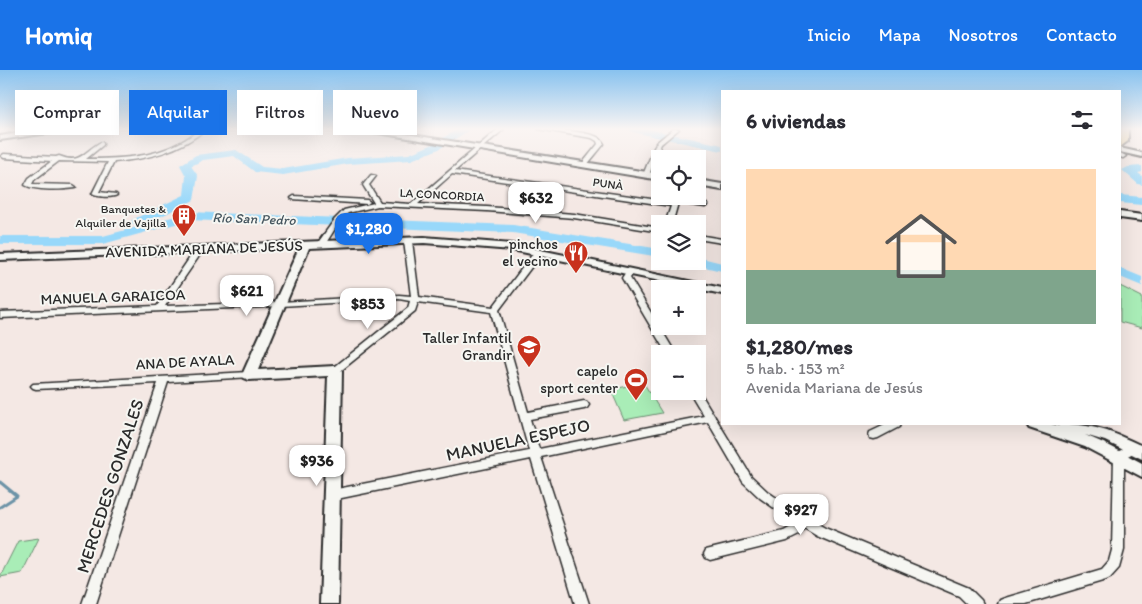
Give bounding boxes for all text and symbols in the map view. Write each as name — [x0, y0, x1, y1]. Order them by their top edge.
text: Homiq — [25, 21, 93, 50]
text: Inicio — [807, 24, 851, 46]
text: Mapa — [879, 24, 921, 46]
text: Nosotros — [949, 24, 1018, 46]
text: Contacto — [1046, 24, 1117, 46]
chip: Comprar — [15, 90, 119, 135]
chip: Alquilar — [129, 90, 227, 135]
chip: Filtros — [237, 90, 323, 135]
chip: Nuevo — [333, 90, 417, 135]
icon: filters — [1068, 106, 1096, 134]
text: 6 viviendas — [746, 108, 846, 133]
map controls — [651, 150, 706, 400]
button: locate — [651, 150, 706, 205]
street label: PUNÀ — [592, 175, 624, 193]
pin: $632 — [506, 182, 566, 224]
street label: LA CONCORDIA — [399, 186, 485, 204]
text: $632 — [519, 188, 553, 207]
icon: home — [876, 201, 966, 291]
place label: Banquetes & Alquiler de Vajilla — [76, 202, 167, 230]
building icon: Banquetes & Alquiler de Vajilla — [171, 203, 197, 237]
water label: Río San Pedro — [212, 209, 297, 229]
pin: $1,280 — [328, 212, 410, 255]
button: layers — [651, 215, 706, 270]
text: $1,280 — [346, 219, 392, 238]
place label: pinchos el vecino — [502, 235, 558, 270]
street label: AVENIDA MARIANA DE JESÚS — [105, 237, 303, 261]
restaurant icon: pinchos el vecino — [563, 240, 589, 274]
pin: $621 — [217, 274, 277, 317]
button: + — [651, 280, 706, 335]
text: $621 — [231, 281, 263, 300]
street label: MANUELA GARAICOA — [40, 285, 186, 309]
pin: $853 — [338, 288, 398, 330]
text: $853 — [351, 294, 385, 313]
place label: Taller Infantil Grandir — [423, 329, 513, 364]
school or university icon: Taller Infantil Grandir — [516, 334, 542, 368]
text: $1,280/mes — [746, 334, 853, 359]
button: − — [651, 345, 706, 400]
street label: ANA DE AYALA — [135, 350, 235, 374]
text: 5 hab. · 153 m² — [746, 359, 845, 378]
place label: capelo sport center — [540, 362, 618, 397]
sports icon: capelo sport center — [623, 367, 649, 401]
text: Avenida Mariana de Jesús — [746, 378, 923, 397]
street label: MERCEDES GONZALES — [71, 396, 149, 576]
street label: MANUELA ESPEJO — [444, 414, 592, 466]
pin: $936 — [287, 444, 347, 487]
text: $936 — [300, 451, 334, 470]
pin: $927 — [771, 494, 831, 536]
text: $927 — [785, 500, 817, 519]

